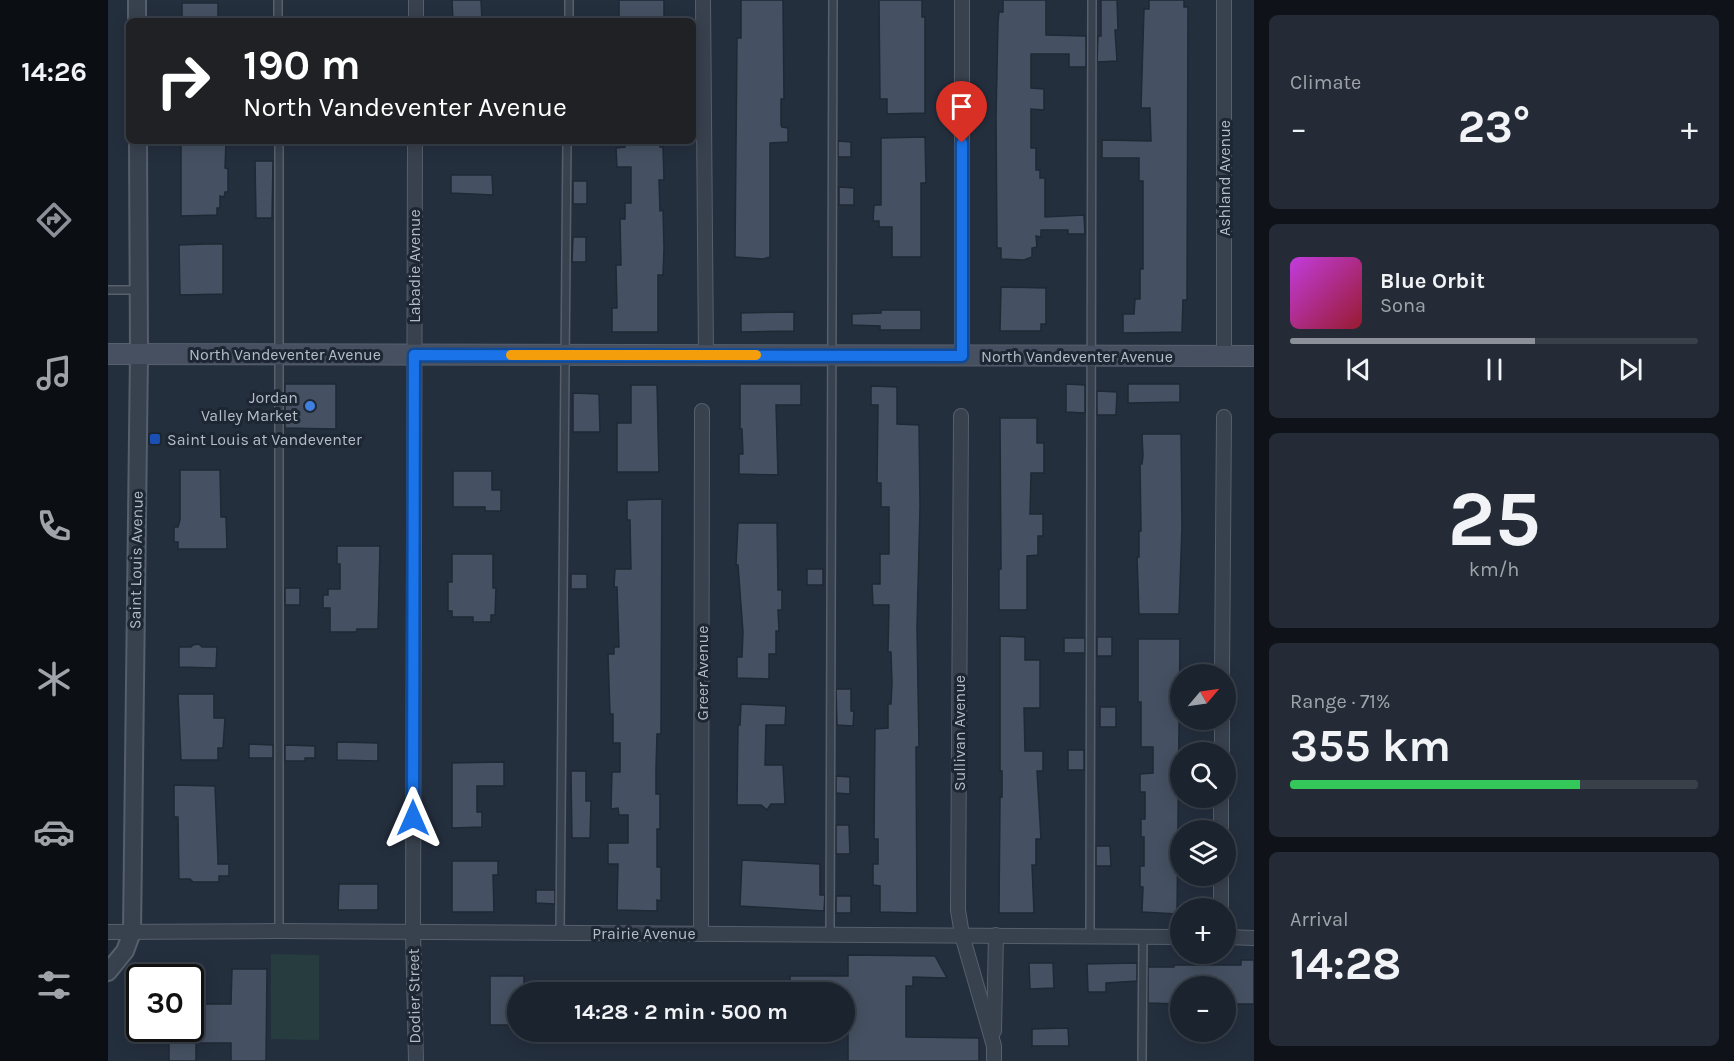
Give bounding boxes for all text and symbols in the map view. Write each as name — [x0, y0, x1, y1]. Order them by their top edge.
text: 190 m — [243, 40, 361, 90]
icon: right — [144, 42, 222, 120]
text: 14:26 — [21, 56, 87, 88]
text: Climate — [1290, 71, 1361, 94]
pin — [936, 81, 987, 143]
icon: arrive — [945, 90, 978, 123]
text: North Vandeventer Avenue — [243, 91, 567, 123]
text: 23° — [1458, 101, 1530, 153]
text: − — [1290, 109, 1307, 147]
text: + — [1681, 109, 1698, 147]
street label: Ashland Avenue — [1215, 120, 1234, 236]
icon: directions — [33, 199, 75, 241]
street label: Labadie Avenue — [405, 209, 424, 323]
text: Blue Orbit — [1380, 268, 1485, 294]
text: Sona — [1380, 294, 1426, 317]
street label: North Vandeventer Avenue — [189, 345, 381, 364]
street label: North Vandeventer Avenue — [981, 347, 1173, 366]
icon: music — [33, 352, 75, 394]
icon: previous — [1342, 353, 1375, 386]
icon: pause — [1478, 353, 1511, 386]
icon: next — [1614, 353, 1647, 386]
place label: Jordan Valley Market — [201, 388, 298, 425]
marker: Jordan Valley Market — [303, 399, 317, 413]
place label: Saint Louis at Vandeventer — [167, 430, 362, 449]
marker: Saint Louis at Vandeventer — [148, 432, 162, 446]
text: 25 — [1448, 473, 1540, 565]
street label: Saint Louis Avenue — [125, 491, 147, 629]
icon: phone — [33, 505, 75, 547]
text: km/h — [1469, 558, 1519, 581]
street label: Greer Avenue — [693, 626, 712, 720]
icon: climate — [33, 658, 75, 700]
north arrow — [1170, 664, 1236, 730]
map controls — [1170, 664, 1236, 1042]
street label: Sullivan Avenue — [950, 675, 969, 791]
text: Range · 71% — [1290, 690, 1390, 713]
text: 355 km — [1290, 720, 1451, 772]
button: search — [1170, 742, 1236, 808]
position arrow — [381, 786, 445, 850]
icon: car — [33, 811, 75, 853]
button: layers — [1170, 820, 1236, 886]
button: + — [1170, 898, 1236, 964]
text: Arrival — [1290, 908, 1349, 931]
street label: Prairie Avenue — [592, 924, 696, 943]
text: 14:28 — [1290, 938, 1401, 990]
street label: Dodier Street — [404, 948, 424, 1044]
icon: filters — [33, 964, 75, 1006]
speed limit sign: 30 — [126, 964, 204, 1042]
button: − — [1170, 976, 1236, 1042]
text: 14:28 · 2 min · 500 m — [574, 999, 788, 1025]

